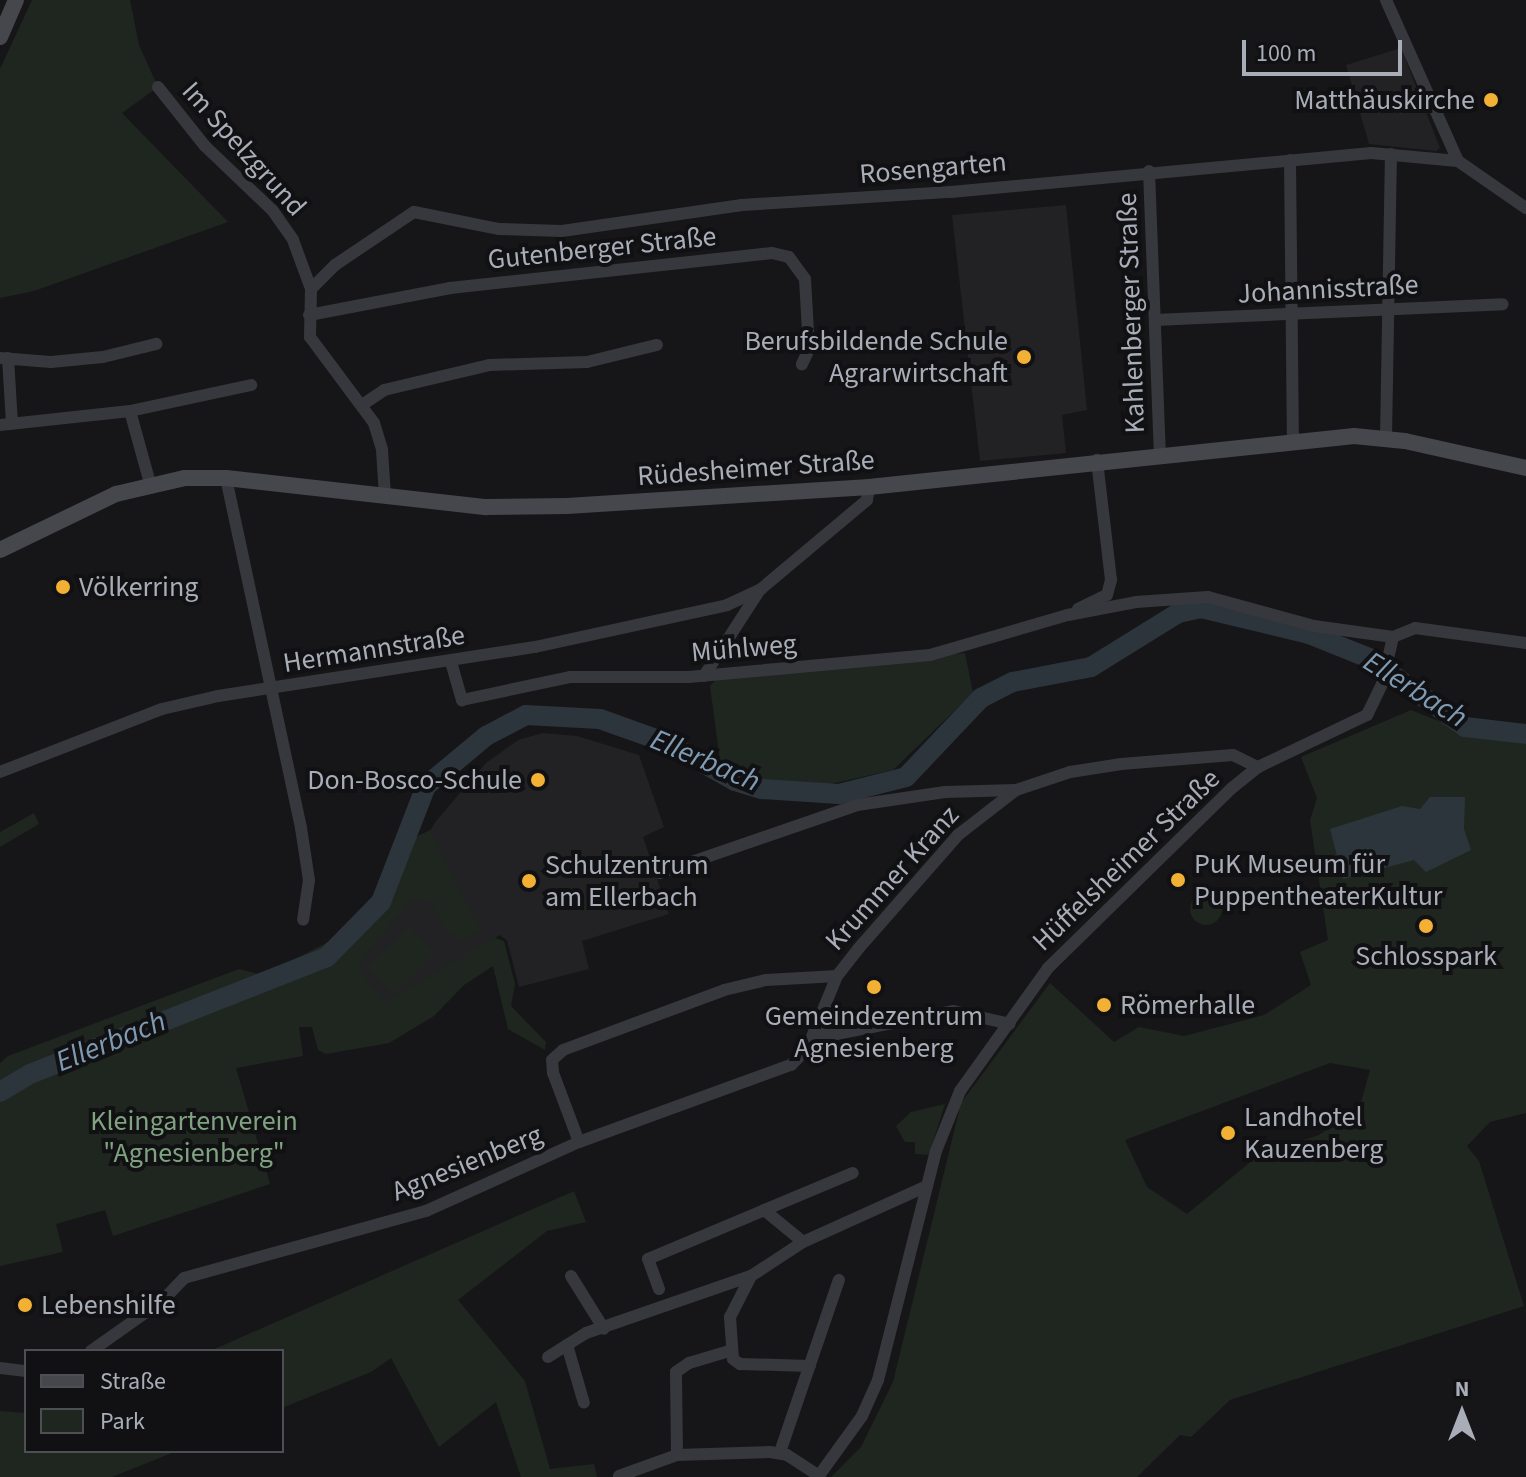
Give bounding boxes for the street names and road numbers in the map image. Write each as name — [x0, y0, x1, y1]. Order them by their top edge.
street label: Im Spelzgrund — [175, 75, 313, 223]
street label: Rosengarten — [858, 145, 1008, 191]
street label: Kahlenberger Straße — [1110, 192, 1152, 434]
street label: Gutenberger Straße — [486, 219, 718, 277]
street label: Johannisstraße — [1237, 267, 1419, 311]
street label: Rüdesheimer Straße — [636, 443, 876, 493]
street label: Hermannstraße — [281, 618, 467, 680]
street label: Mühlweg — [690, 627, 798, 669]
street label: Hüffelsheimer Straße — [1025, 762, 1227, 958]
street label: Krummer Kranz — [818, 799, 966, 957]
street label: Agnesienberg — [387, 1118, 547, 1208]

